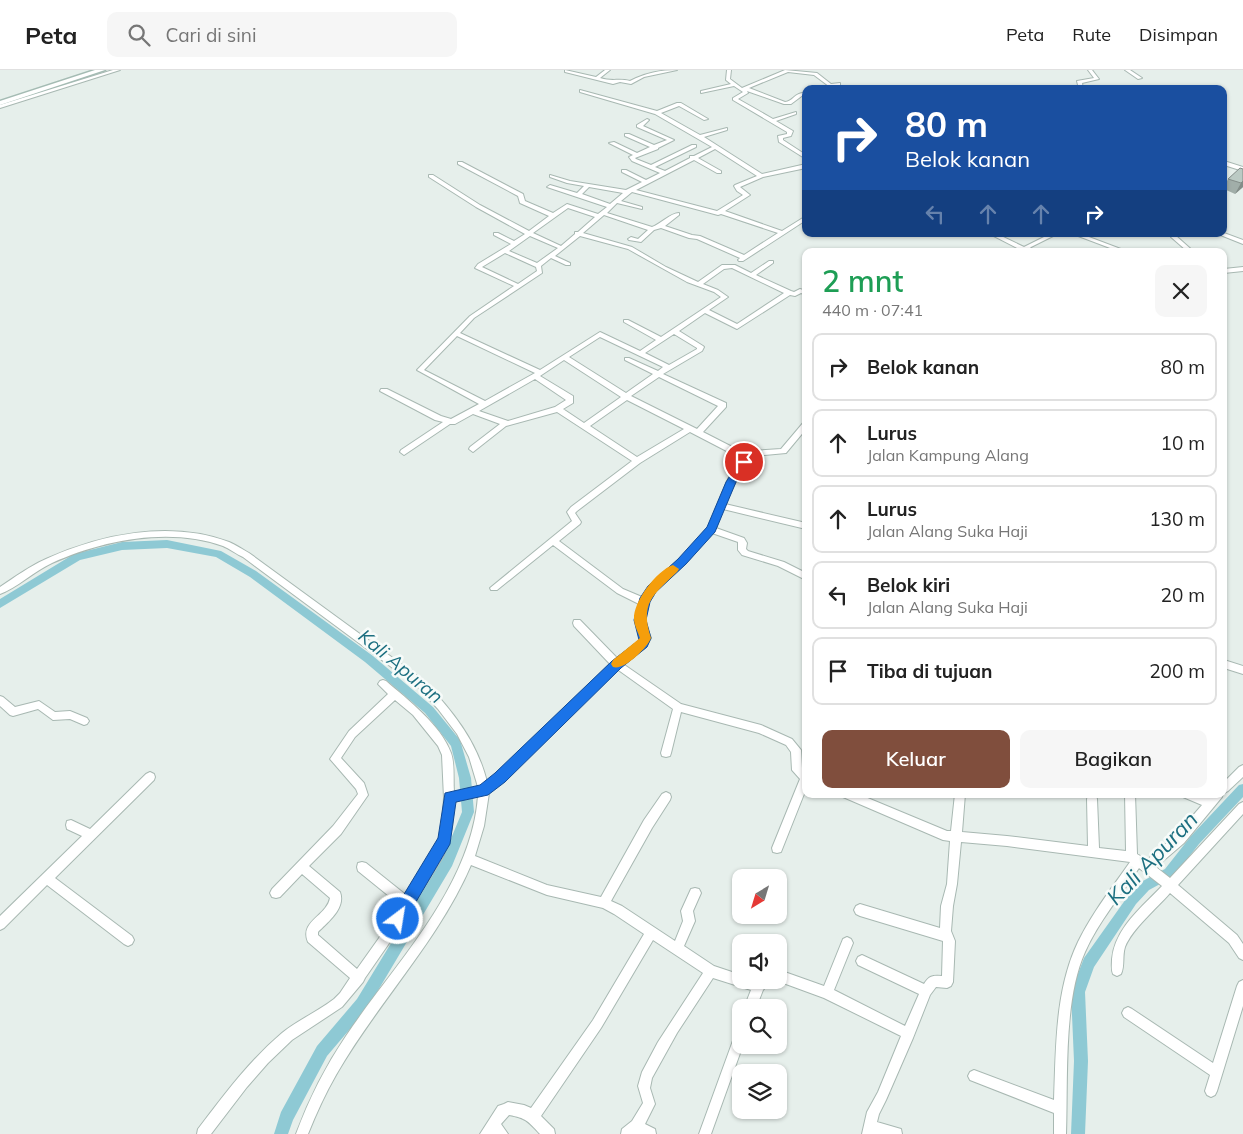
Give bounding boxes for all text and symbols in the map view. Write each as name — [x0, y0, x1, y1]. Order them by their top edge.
search box — [107, 12, 457, 57]
text: Peta — [25, 20, 77, 50]
icon: search — [125, 21, 153, 49]
text: Cari di sini — [165, 23, 256, 47]
text: Peta — [1006, 23, 1044, 46]
text: Rute — [1072, 23, 1111, 46]
text: Disimpan — [1139, 23, 1218, 46]
text: 80 m — [905, 102, 988, 146]
icon: right — [822, 105, 887, 170]
text: Belok kanan — [905, 145, 1030, 173]
icon: left — [921, 200, 949, 228]
icon: ahead — [974, 200, 1002, 228]
icon: ahead — [1027, 200, 1055, 228]
icon: right — [1080, 200, 1108, 228]
text: 2 mnt — [822, 262, 903, 300]
button: close — [1155, 265, 1207, 317]
text: 440 m · 07:41 — [822, 300, 923, 320]
icon: right — [824, 353, 852, 381]
text: Belok kanan — [867, 355, 979, 379]
text: 80 m — [1161, 355, 1205, 379]
text: Lurus — [867, 421, 917, 445]
icon: ahead — [824, 429, 852, 457]
text: 10 m — [1161, 431, 1205, 455]
pin — [723, 441, 765, 483]
text: Jalan Kampung Alang — [867, 445, 1029, 465]
icon: arrive — [730, 448, 758, 476]
text: Lurus — [867, 497, 917, 521]
icon: ahead — [824, 505, 852, 533]
text: 130 m — [1149, 507, 1205, 531]
text: Jalan Alang Suka Haji — [867, 521, 1028, 541]
text: Belok kiri — [867, 573, 950, 597]
icon: left — [824, 581, 852, 609]
text: 20 m — [1161, 583, 1205, 607]
text: Jalan Alang Suka Haji — [867, 597, 1028, 617]
water label: Kali Apuran — [354, 624, 448, 708]
icon: arrive — [824, 657, 852, 685]
text: Tiba di tujuan — [867, 659, 992, 683]
text: 200 m — [1149, 659, 1205, 683]
button: Keluar — [822, 730, 1010, 788]
button: Bagikan — [1020, 730, 1207, 788]
water label: Kali Apuran — [1100, 805, 1204, 911]
north arrow — [732, 869, 788, 924]
map controls — [732, 869, 787, 1119]
position arrow — [371, 892, 423, 944]
button: sound — [732, 934, 787, 989]
button: search — [732, 999, 787, 1054]
button: layers — [732, 1064, 787, 1119]

